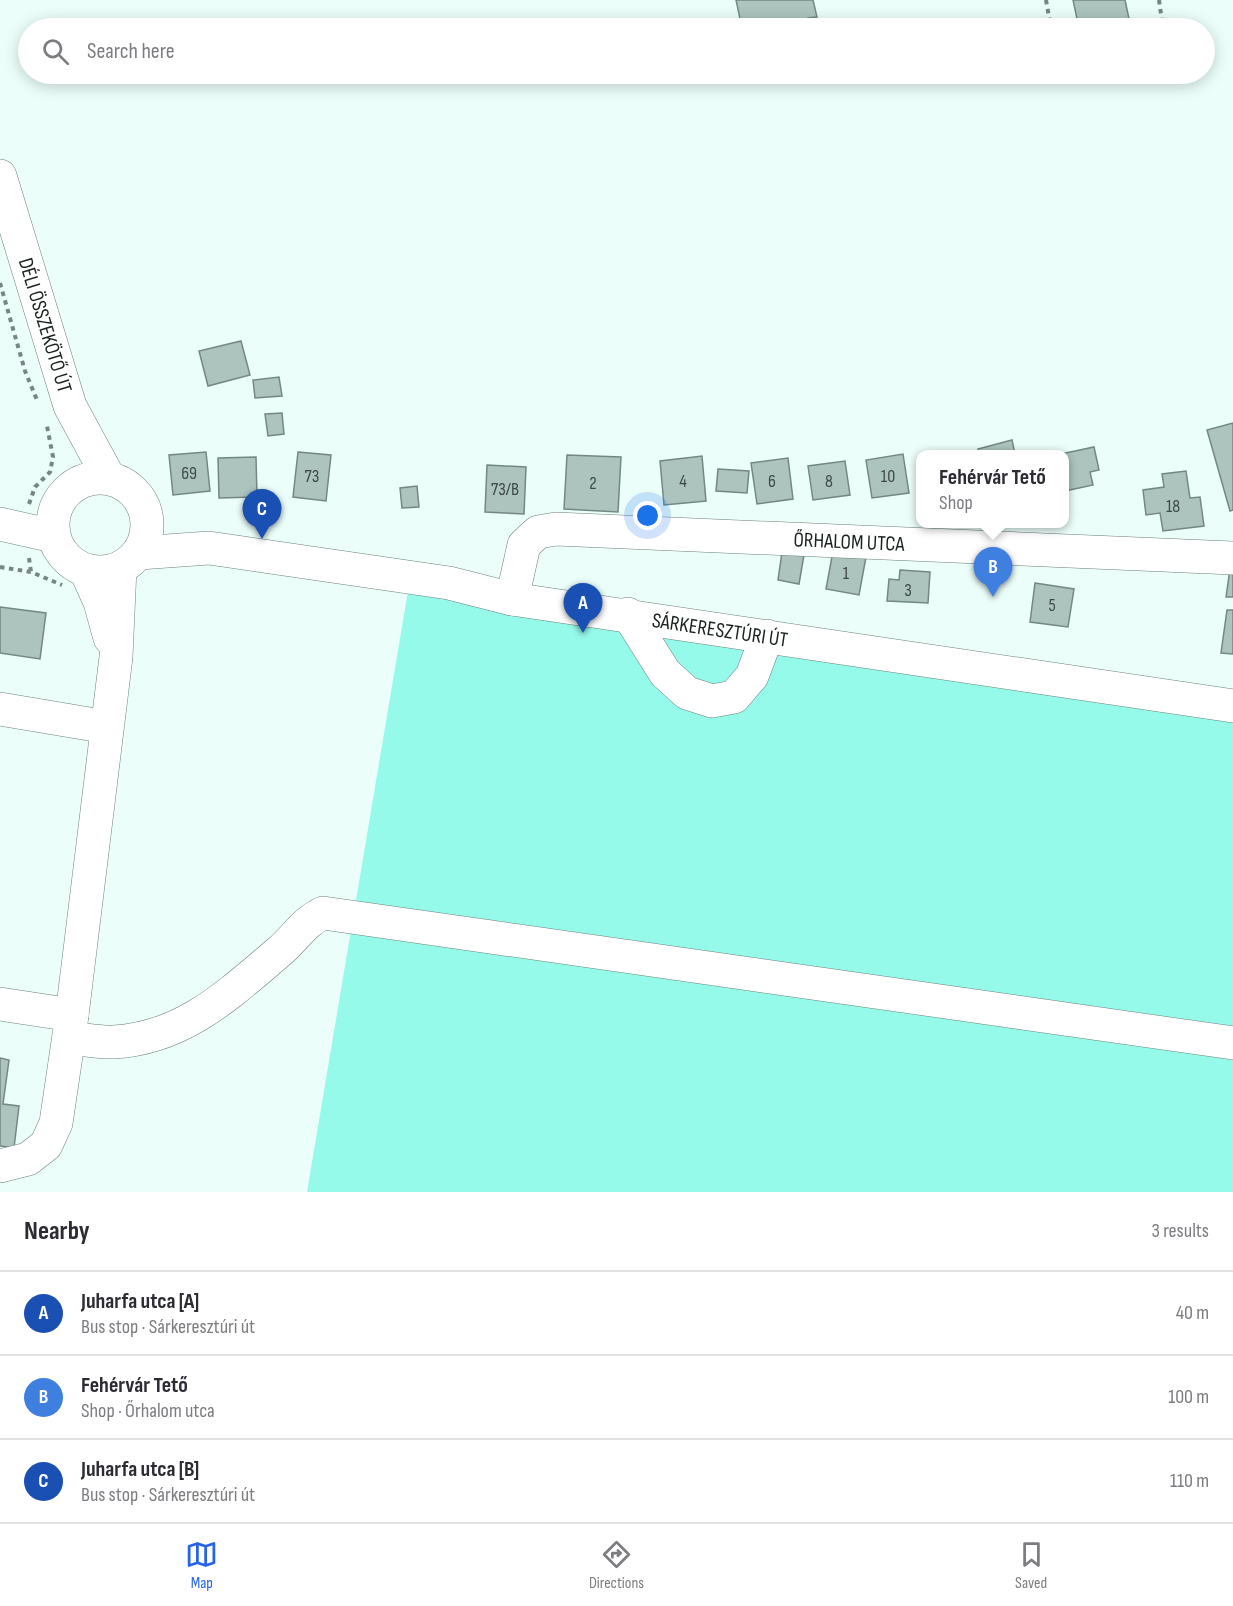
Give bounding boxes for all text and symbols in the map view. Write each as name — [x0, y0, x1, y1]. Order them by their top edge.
search box — [18, 18, 1215, 84]
icon: search — [39, 35, 72, 68]
text: Search here — [87, 38, 174, 65]
street label: DÉLI ÖSSZEKÖTŐ ÚT — [13, 255, 78, 396]
popup — [916, 450, 1069, 528]
house number: 69 — [181, 463, 197, 484]
text: Fehérvár Tető — [939, 464, 1046, 491]
house number: 73 — [305, 466, 319, 487]
house number: 10 — [881, 466, 895, 487]
house number: 4 — [679, 471, 687, 492]
house number: 6 — [768, 471, 776, 492]
house number: 8 — [825, 471, 833, 492]
house number: 2 — [589, 473, 597, 494]
house number: 73/B — [491, 479, 519, 500]
pin: C — [242, 490, 282, 539]
text: Shop — [939, 491, 973, 515]
house number: 18 — [1166, 496, 1180, 517]
your location — [633, 501, 662, 530]
street label: ŐRHALOM UTCA — [793, 527, 906, 556]
pin: B — [974, 548, 1012, 597]
house number: 1 — [843, 563, 850, 584]
house number: 3 — [904, 580, 912, 601]
pin: A — [564, 584, 602, 633]
house number: 5 — [1048, 595, 1056, 616]
street label: SÁRKERESZTÚRI ÚT — [650, 607, 790, 652]
text: Nearby — [24, 1216, 90, 1247]
text: 3 results — [1152, 1219, 1209, 1243]
text: Juharfa utca [A] — [81, 1288, 199, 1315]
text: A — [39, 1301, 48, 1325]
text: 40 m — [1176, 1301, 1209, 1325]
text: Bus stop · Sárkeresztúri út — [81, 1315, 255, 1339]
text: Fehérvár Tető — [81, 1372, 188, 1399]
text: B — [39, 1385, 48, 1409]
text: 100 m — [1168, 1385, 1209, 1409]
text: Shop · Őrhalom utca — [81, 1399, 215, 1423]
text: Juharfa utca [B] — [81, 1456, 199, 1483]
text: C — [38, 1469, 49, 1493]
text: 110 m — [1170, 1469, 1209, 1493]
text: Bus stop · Sárkeresztúri út — [81, 1483, 255, 1507]
tab: Map — [185, 1538, 218, 1593]
tab: Directions — [589, 1538, 644, 1593]
tab: Saved — [1015, 1538, 1048, 1593]

